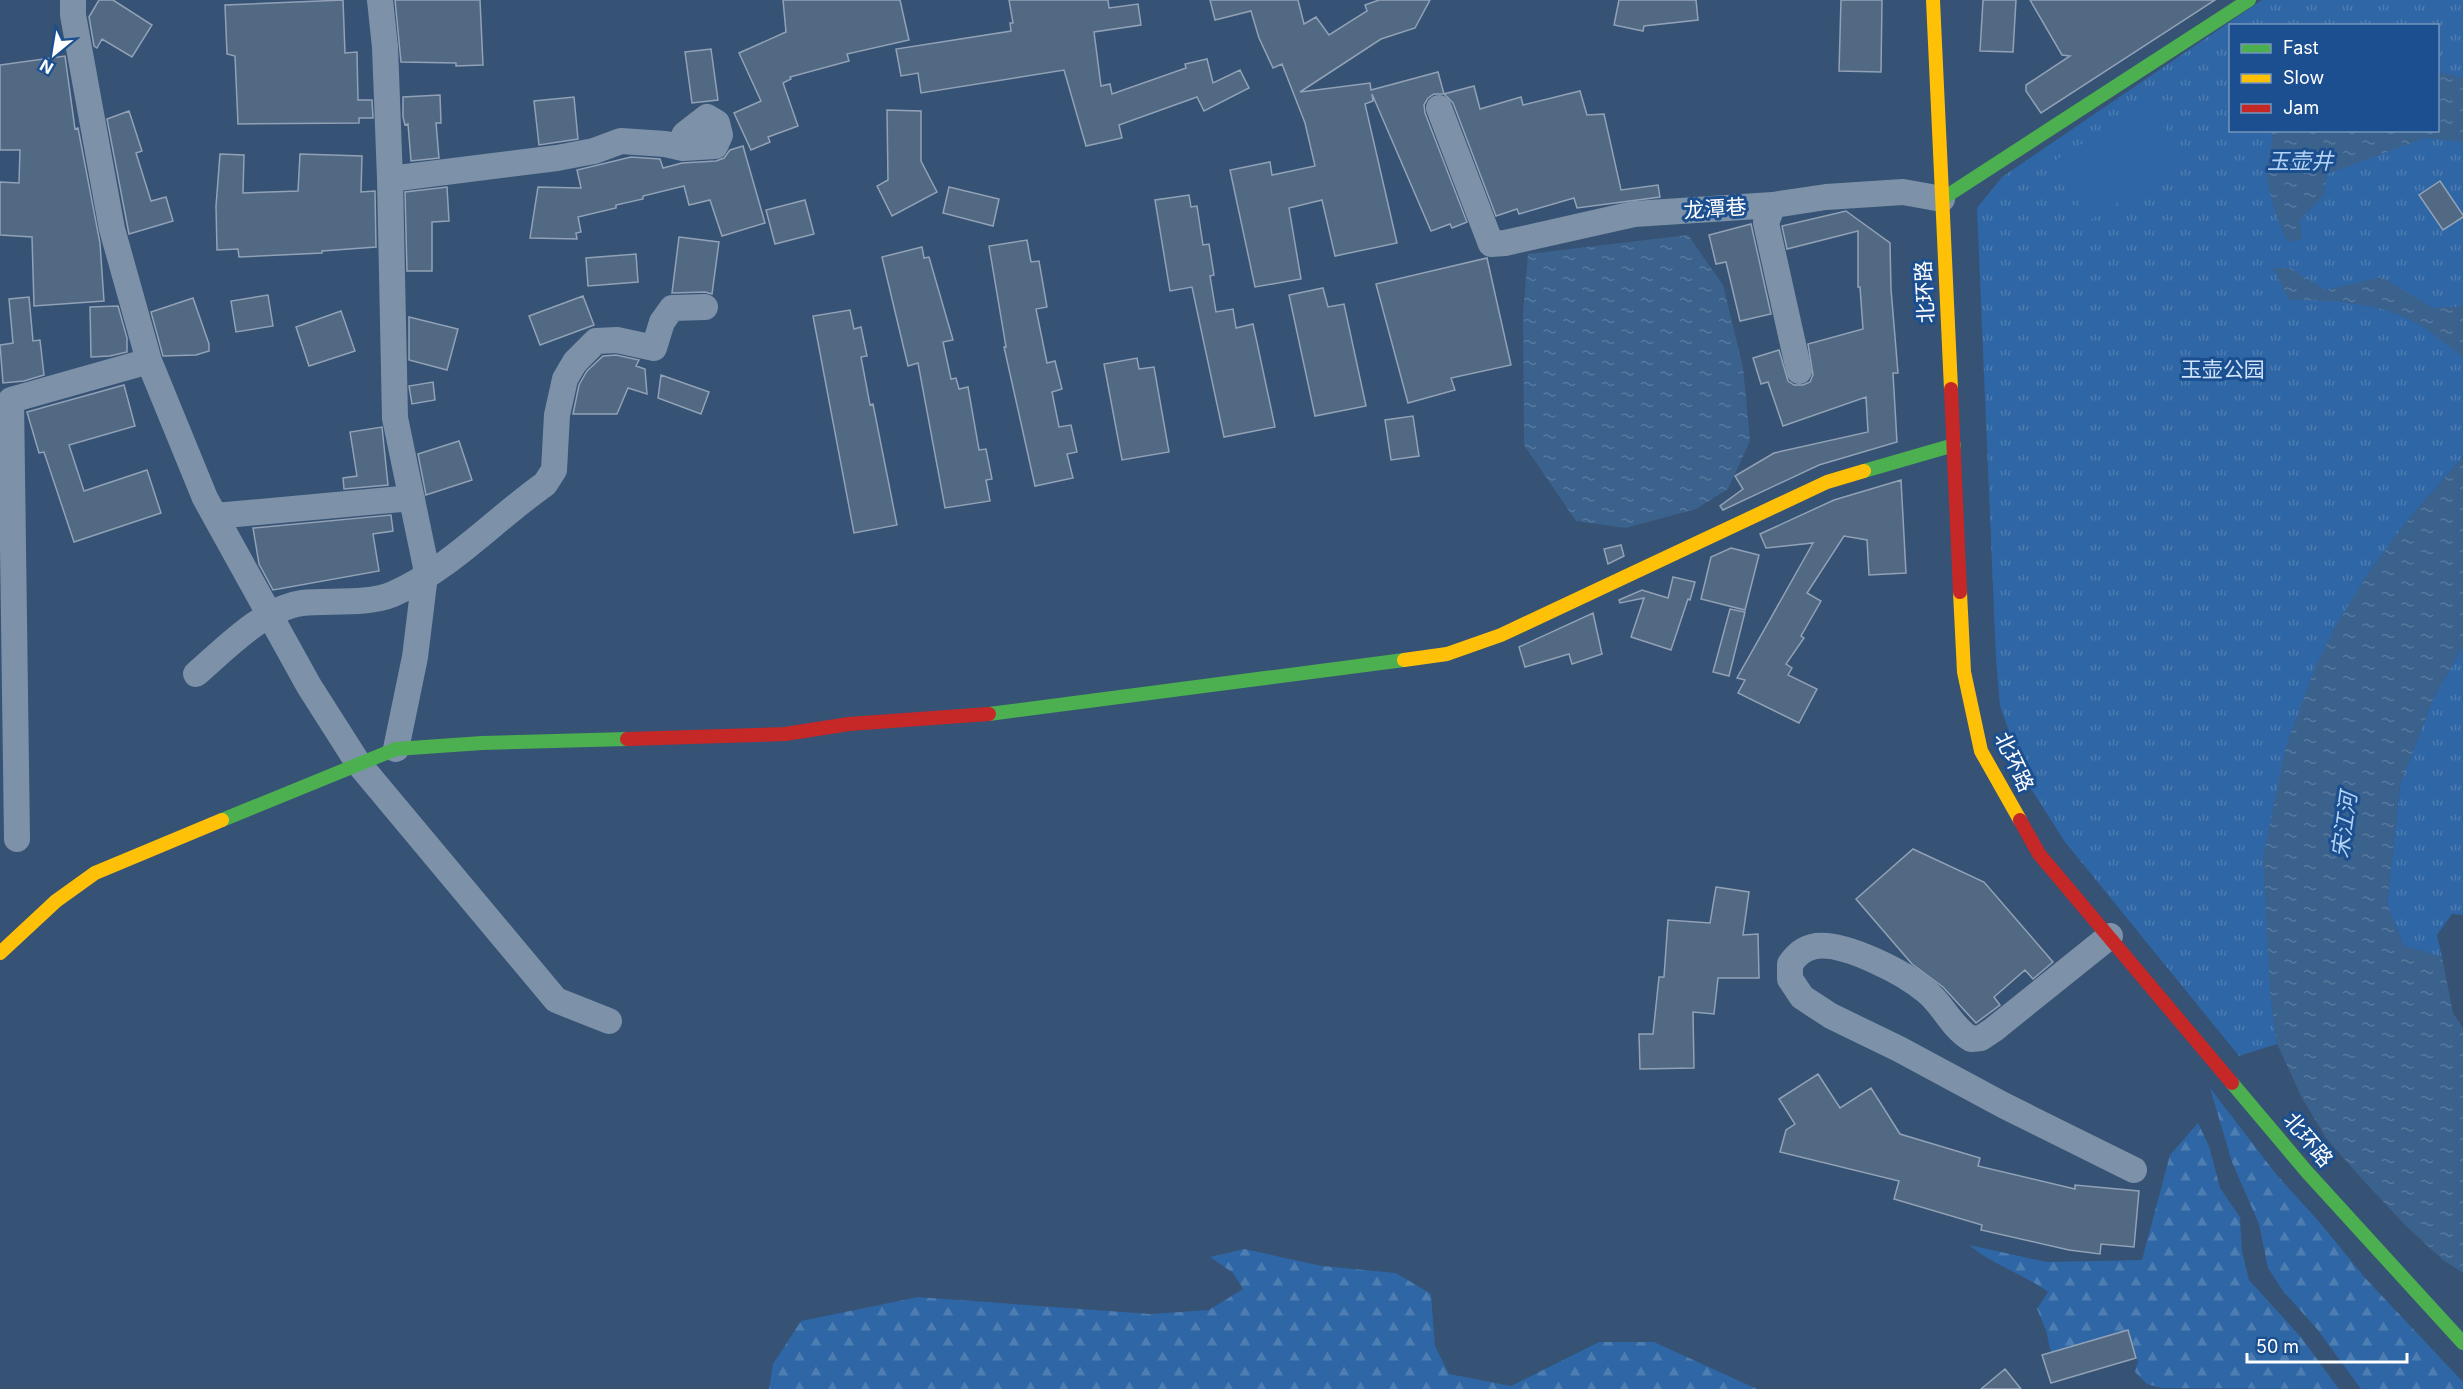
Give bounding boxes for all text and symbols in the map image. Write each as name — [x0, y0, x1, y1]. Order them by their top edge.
north arrow — [24, 24, 84, 84]
legend — [2229, 24, 2439, 132]
text: Fast — [2283, 37, 2319, 58]
text: N — [36, 55, 57, 79]
text: Slow — [2283, 67, 2324, 88]
text: Jam — [2283, 97, 2319, 118]
water label: 玉壶井 — [2267, 148, 2335, 174]
street label: 龙潭巷 — [1683, 194, 1747, 223]
street label: 北环路 — [1910, 260, 1939, 324]
park label: 玉壶公园 — [2181, 357, 2265, 382]
street label: 北环路 — [1990, 728, 2039, 796]
water label: 宋江河 — [2327, 787, 2362, 859]
street label: 北环路 — [2279, 1108, 2338, 1172]
scale bar — [2247, 1326, 2408, 1364]
text: 50 m — [2256, 1336, 2299, 1357]

